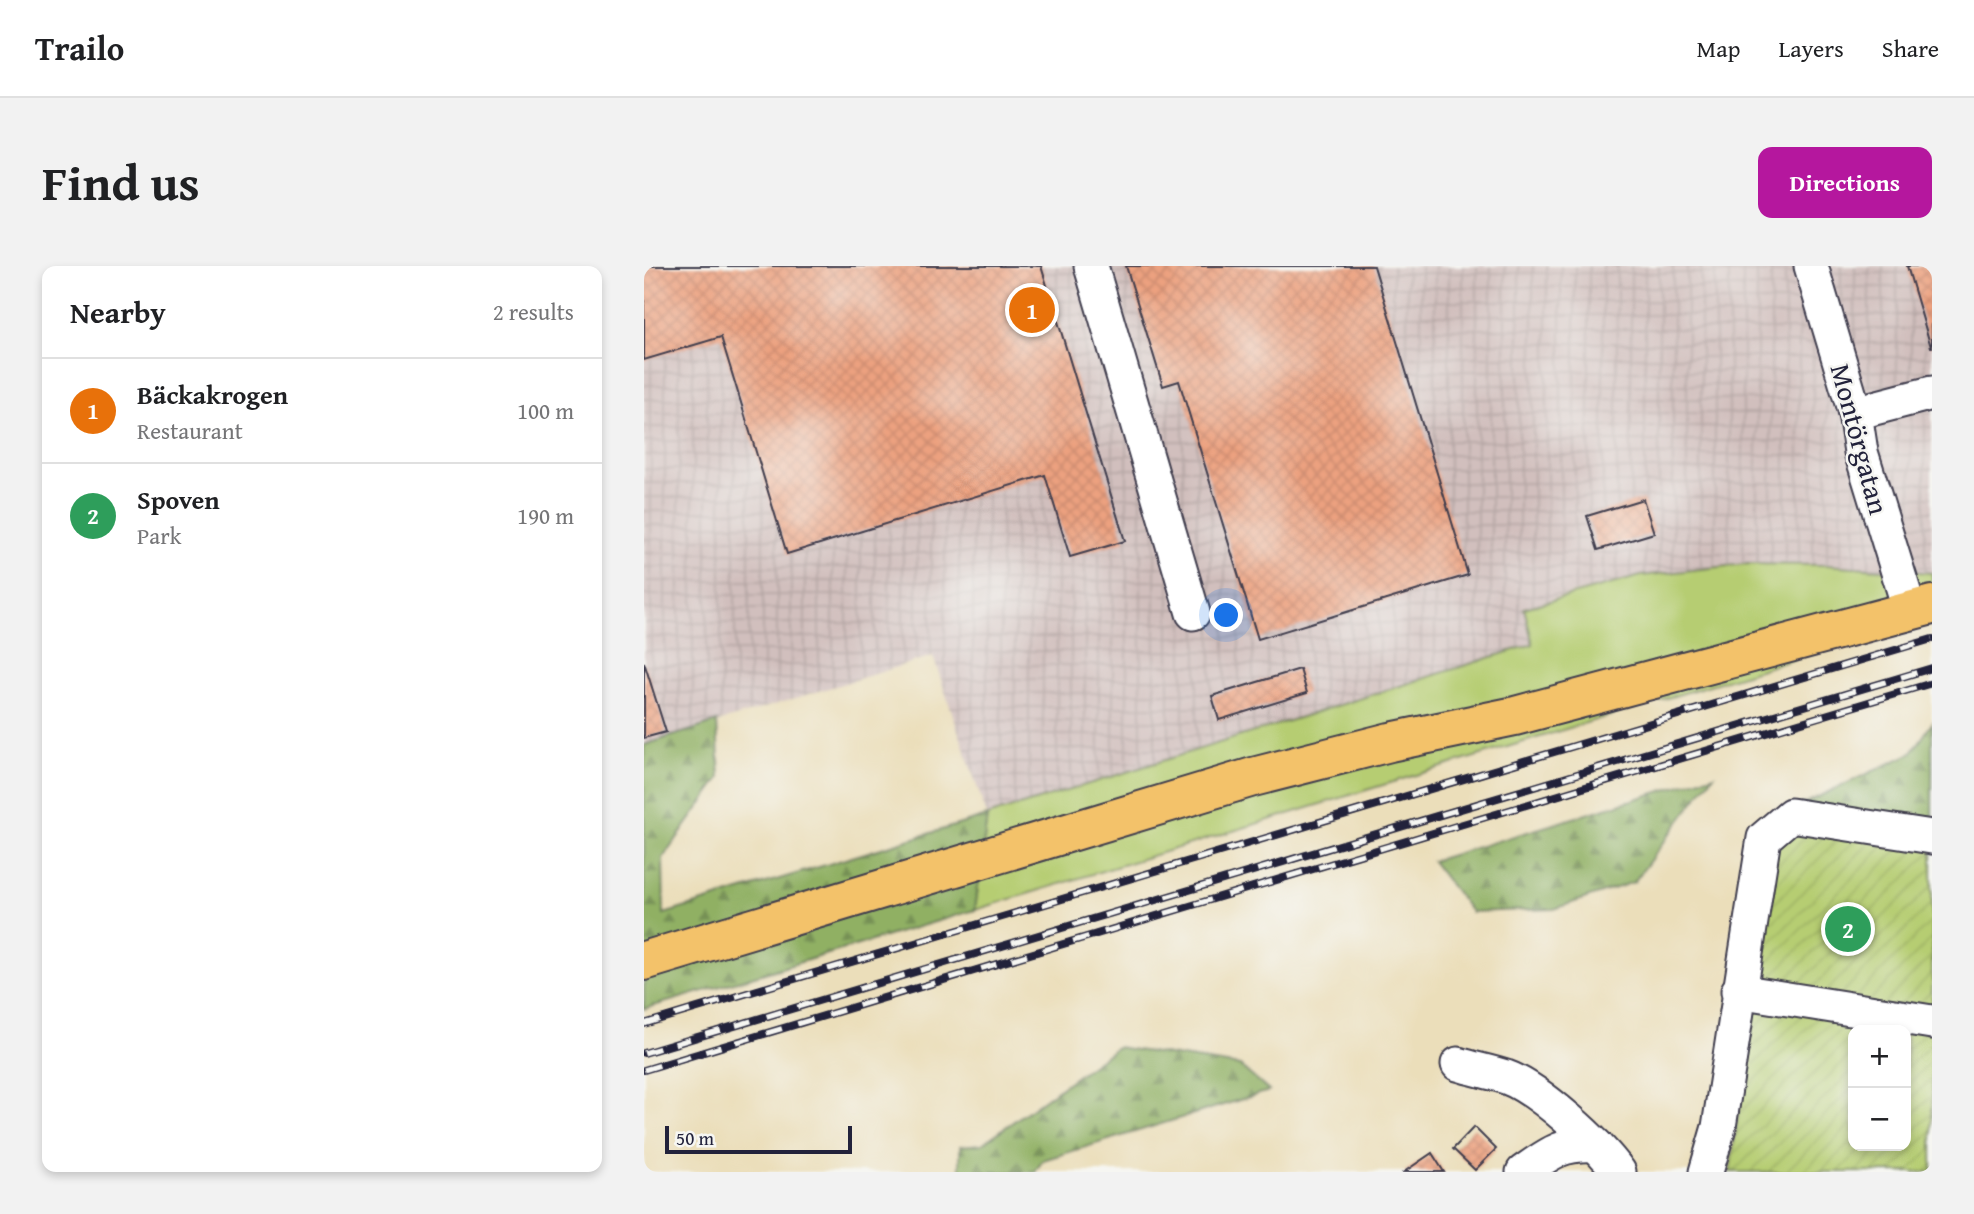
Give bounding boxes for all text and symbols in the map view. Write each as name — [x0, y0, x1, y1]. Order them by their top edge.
text: Trailo — [35, 24, 124, 72]
text: Map — [1697, 31, 1740, 66]
text: Layers — [1778, 31, 1844, 66]
text: Share — [1882, 31, 1939, 66]
text: Find us — [42, 146, 200, 218]
button: Directions — [1758, 147, 1932, 218]
pin: 1 — [1009, 284, 1055, 336]
text: Nearby — [70, 290, 166, 334]
text: 2 results — [493, 295, 574, 328]
street label: Montörgatan — [1821, 359, 1900, 519]
text: Bäckakrogen — [137, 375, 288, 414]
text: 1 — [87, 394, 99, 427]
text: 100 m — [517, 394, 574, 427]
text: Restaurant — [137, 414, 243, 447]
text: Spoven — [137, 480, 220, 519]
text: 2 — [87, 499, 99, 532]
text: 190 m — [517, 499, 574, 532]
text: Park — [137, 519, 181, 552]
your location — [1209, 598, 1243, 632]
pin: 2 — [1825, 903, 1871, 955]
map controls — [1848, 1025, 1911, 1151]
button: + — [1848, 1025, 1911, 1088]
button: − — [1848, 1088, 1911, 1151]
scale bar — [665, 1123, 852, 1155]
text: 50 m — [676, 1124, 714, 1152]

